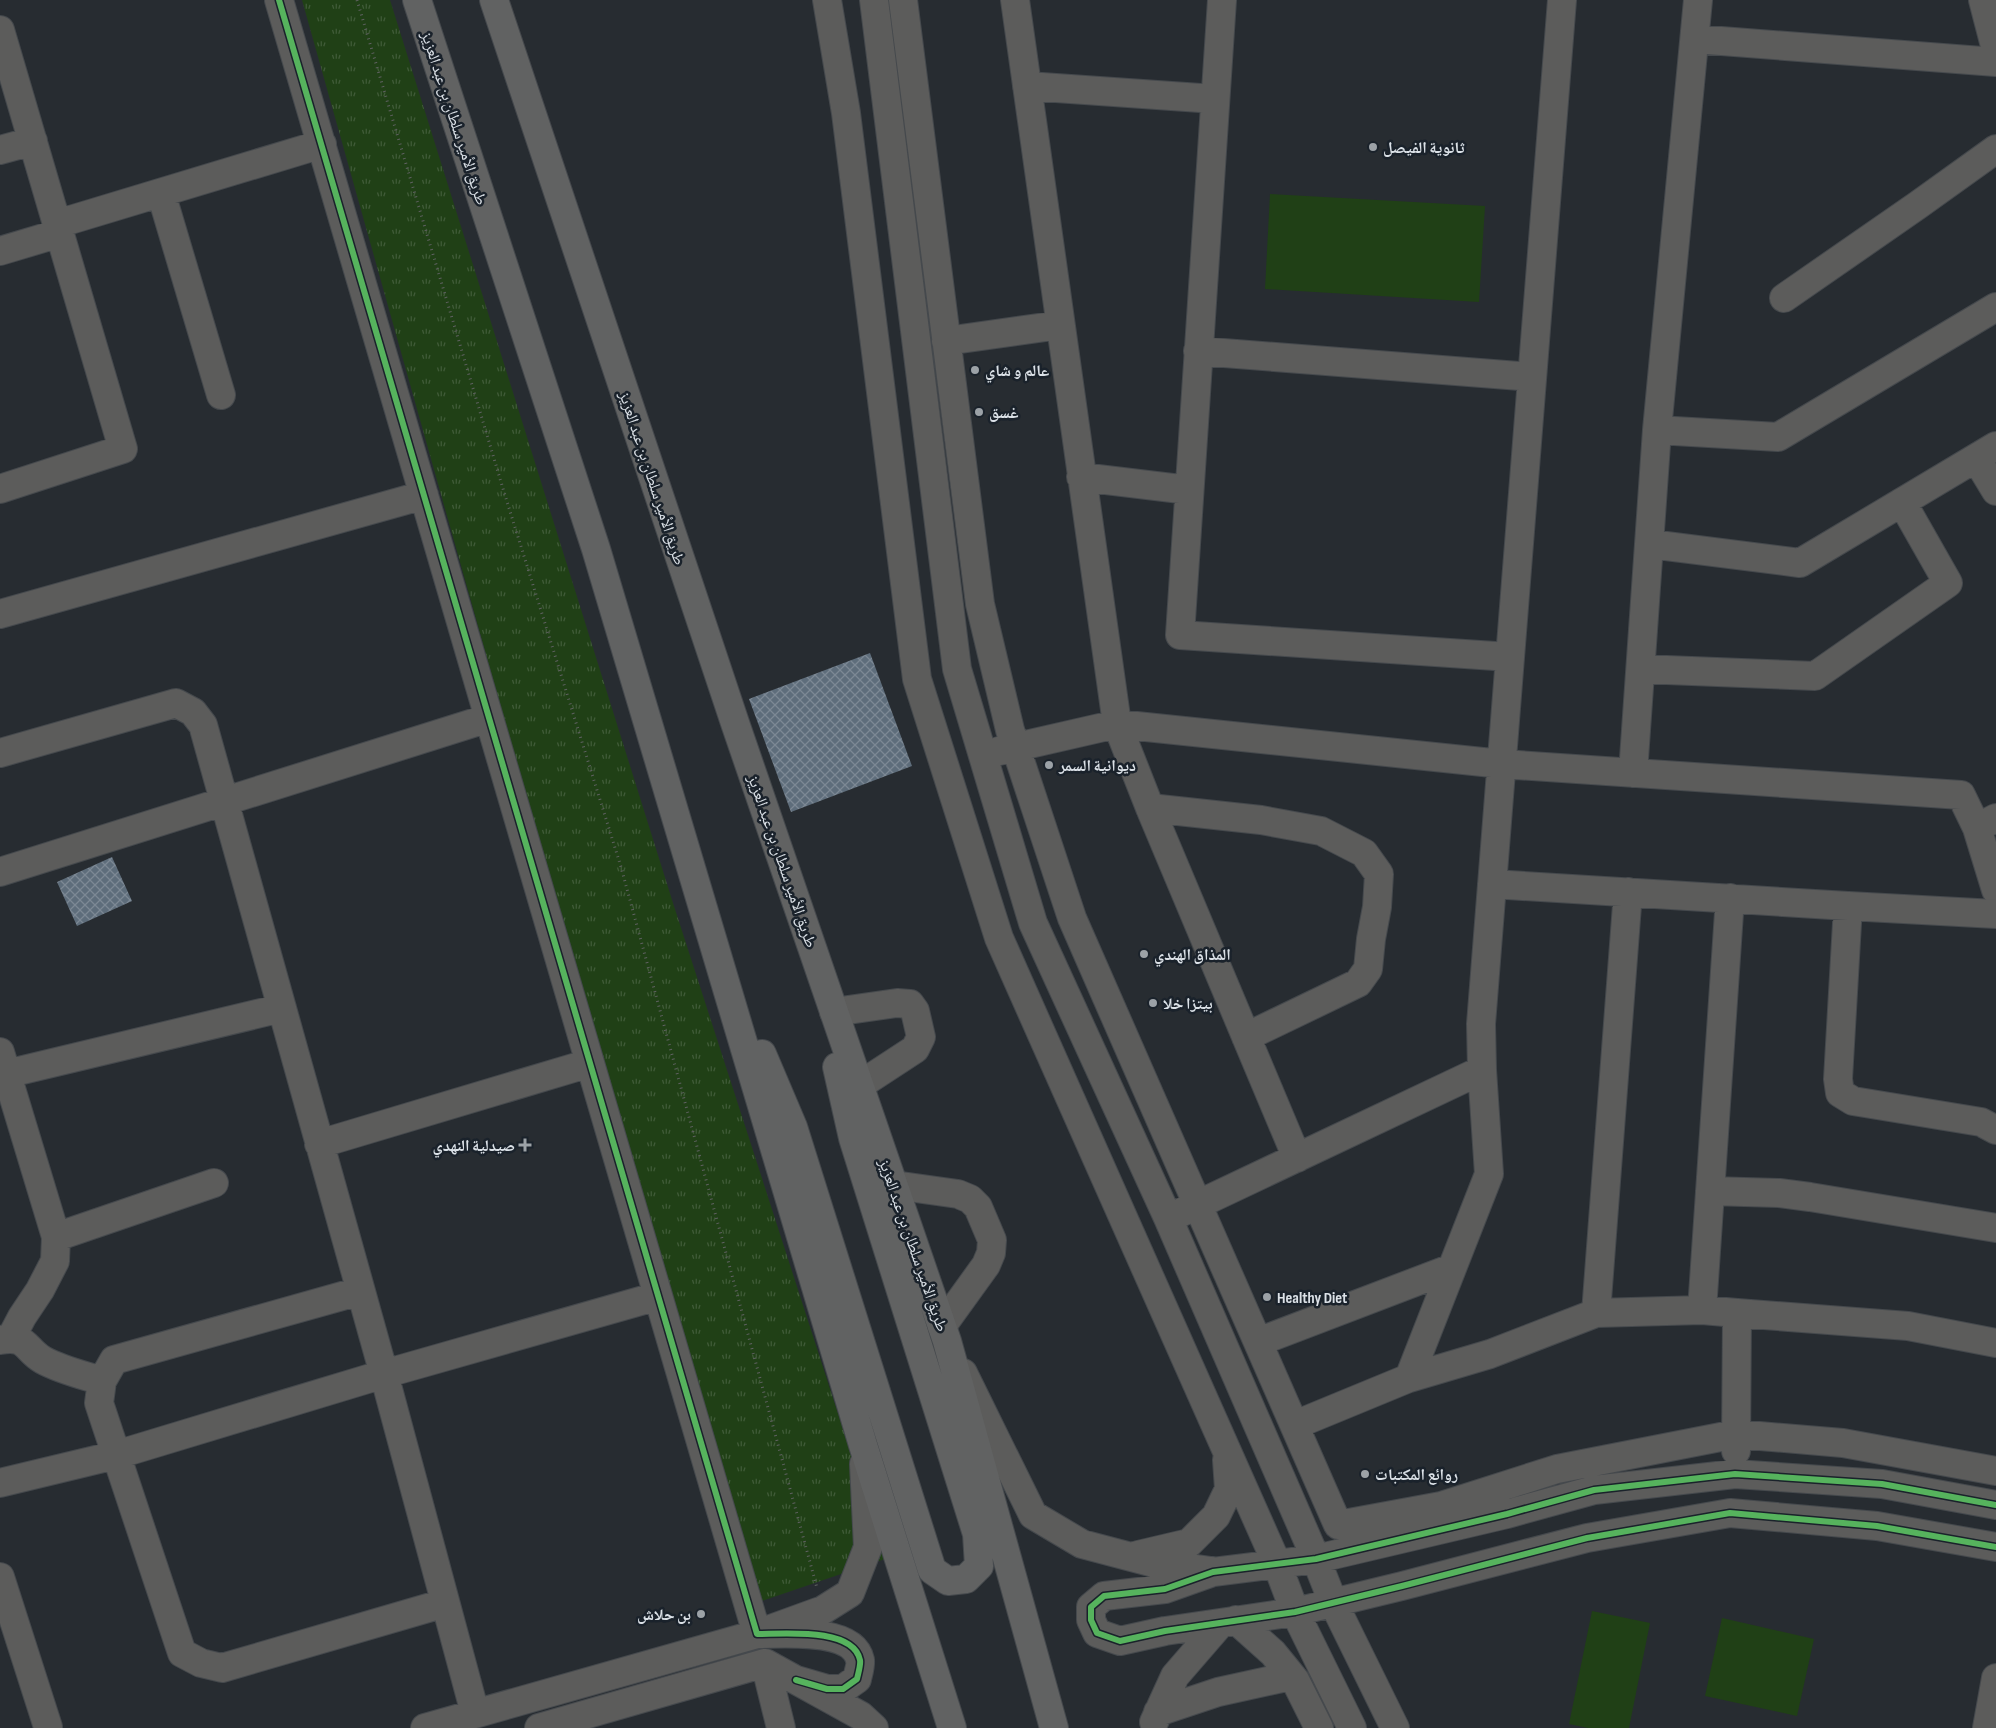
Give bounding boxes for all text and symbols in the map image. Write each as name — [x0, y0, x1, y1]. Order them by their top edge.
street label: طريق الأمير سلطان بن عبد العزيز — [416, 28, 491, 208]
place label: ثانوية الفيصل — [1383, 139, 1465, 158]
marker: ثانوية الفيصل — [1367, 141, 1379, 153]
place label: عالم و شاي — [985, 362, 1049, 383]
marker: عالم و شاي — [969, 364, 981, 376]
street label: طريق الأمير سلطان بن عبد العزيز — [614, 388, 689, 568]
place label: غسق — [989, 404, 1019, 423]
marker: غسق — [973, 406, 985, 418]
place label: ديوانية السمر — [1058, 757, 1136, 776]
marker: ديوانية السمر — [1043, 759, 1055, 771]
street label: طريق الأمير سلطان بن عبد العزيز — [743, 772, 820, 950]
place label: المذاق الهندي — [1154, 946, 1231, 967]
marker: المذاق الهندي — [1138, 948, 1150, 960]
place label: بيتزا خلا — [1163, 995, 1213, 1014]
marker: بيتزا خلا — [1147, 997, 1159, 1009]
place label: صيدلية النهدي — [433, 1137, 515, 1158]
marker: صيدلية النهدي — [519, 1139, 531, 1151]
street label: طريق الأمير سلطان بن عبد العزيز — [874, 1156, 951, 1334]
place label: Healthy Diet — [1277, 1289, 1347, 1308]
marker: Healthy Diet — [1261, 1291, 1273, 1303]
place label: روائع المكتبات — [1375, 1466, 1458, 1485]
marker: روائع المكتبات — [1359, 1468, 1371, 1480]
place label: بن حلاش — [637, 1606, 691, 1625]
marker: بن حلاش — [695, 1608, 707, 1620]

